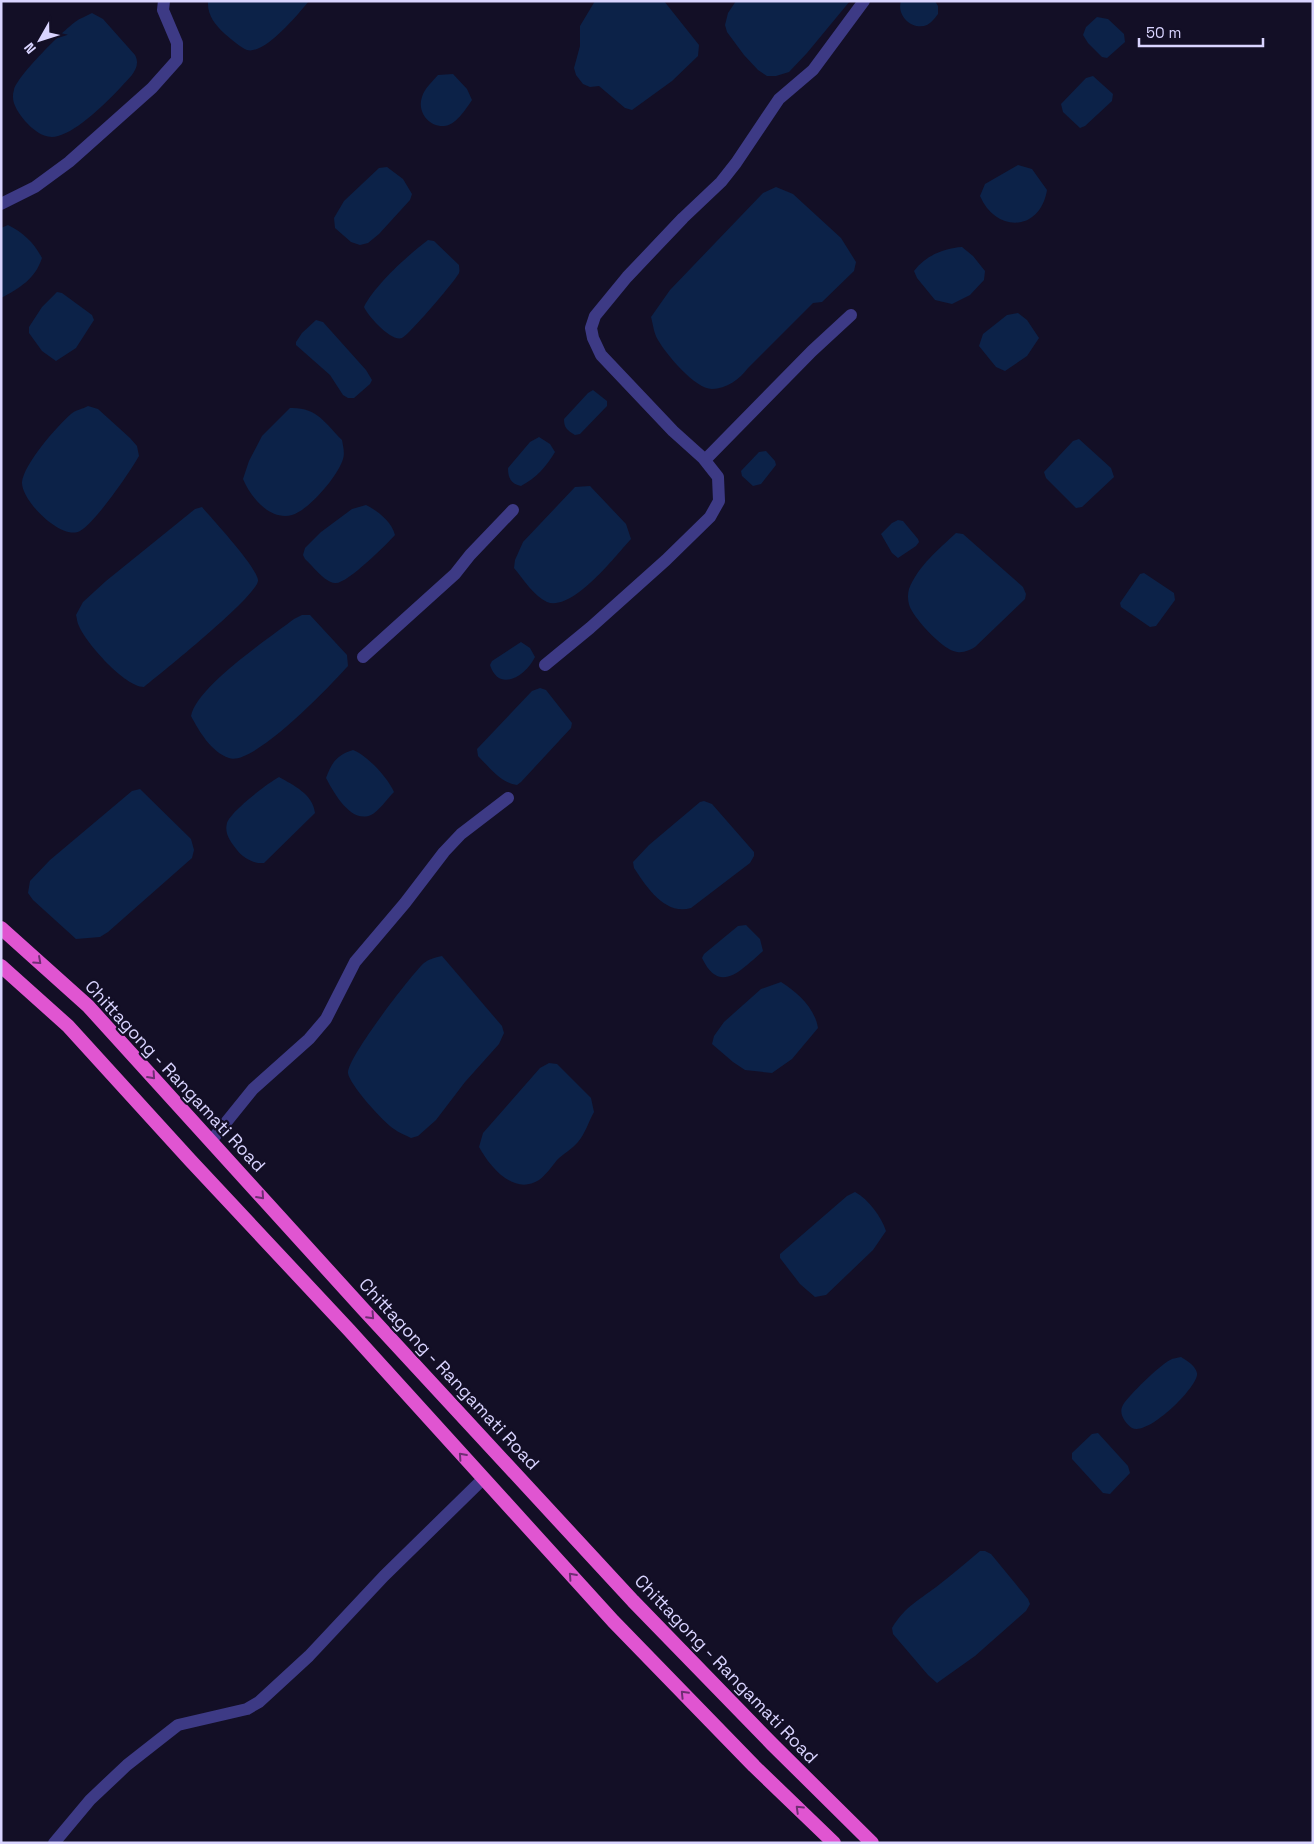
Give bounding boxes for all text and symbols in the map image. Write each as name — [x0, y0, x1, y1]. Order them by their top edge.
north arrow — [15, 15, 65, 65]
scale bar — [1139, 15, 1263, 47]
text: 50 m — [1146, 23, 1181, 42]
text: N — [20, 39, 40, 57]
one-way arrow — [32, 955, 41, 964]
street label: Chittagong - Rangamati Road — [80, 975, 270, 1176]
one-way arrow — [147, 1070, 156, 1079]
one-way arrow — [255, 1191, 264, 1200]
street label: Chittagong - Rangamati Road — [354, 1273, 544, 1474]
one-way arrow — [365, 1311, 374, 1320]
one-way arrow — [459, 1453, 468, 1462]
street label: Chittagong - Rangamati Road — [630, 1569, 823, 1768]
one-way arrow — [569, 1573, 578, 1582]
one-way arrow — [681, 1691, 690, 1700]
one-way arrow — [795, 1806, 804, 1815]

